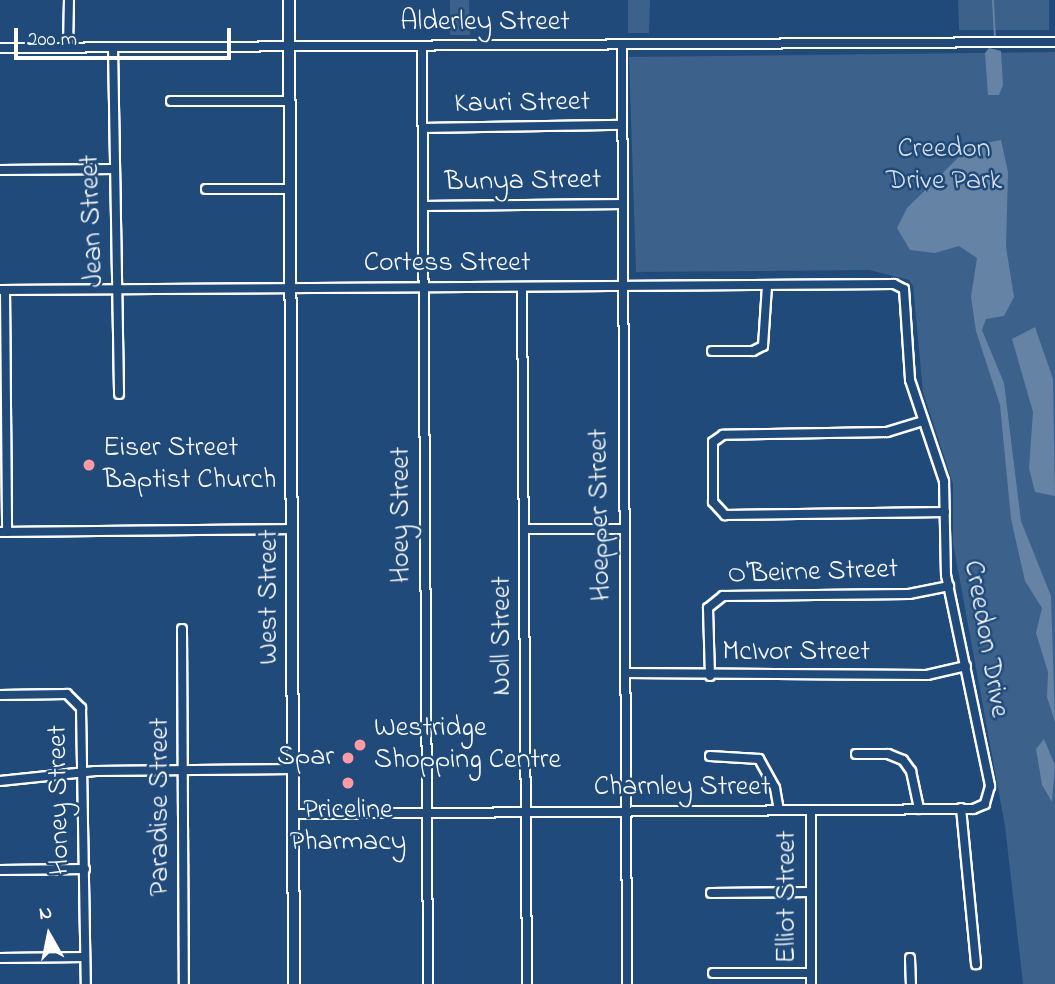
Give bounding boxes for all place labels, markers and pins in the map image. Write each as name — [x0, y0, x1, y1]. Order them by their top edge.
place label: Eiser Street Baptist Church — [103, 432, 276, 498]
marker: Eiser Street Baptist Church — [81, 457, 97, 473]
place label: Westridge Shopping Centre — [374, 712, 561, 778]
marker: Westridge Shopping Centre — [352, 737, 368, 753]
place label: Spar — [277, 741, 334, 775]
marker: Spar — [340, 750, 356, 766]
marker: Priceline Pharmacy — [340, 775, 356, 791]
place label: Priceline Pharmacy — [290, 794, 406, 860]

